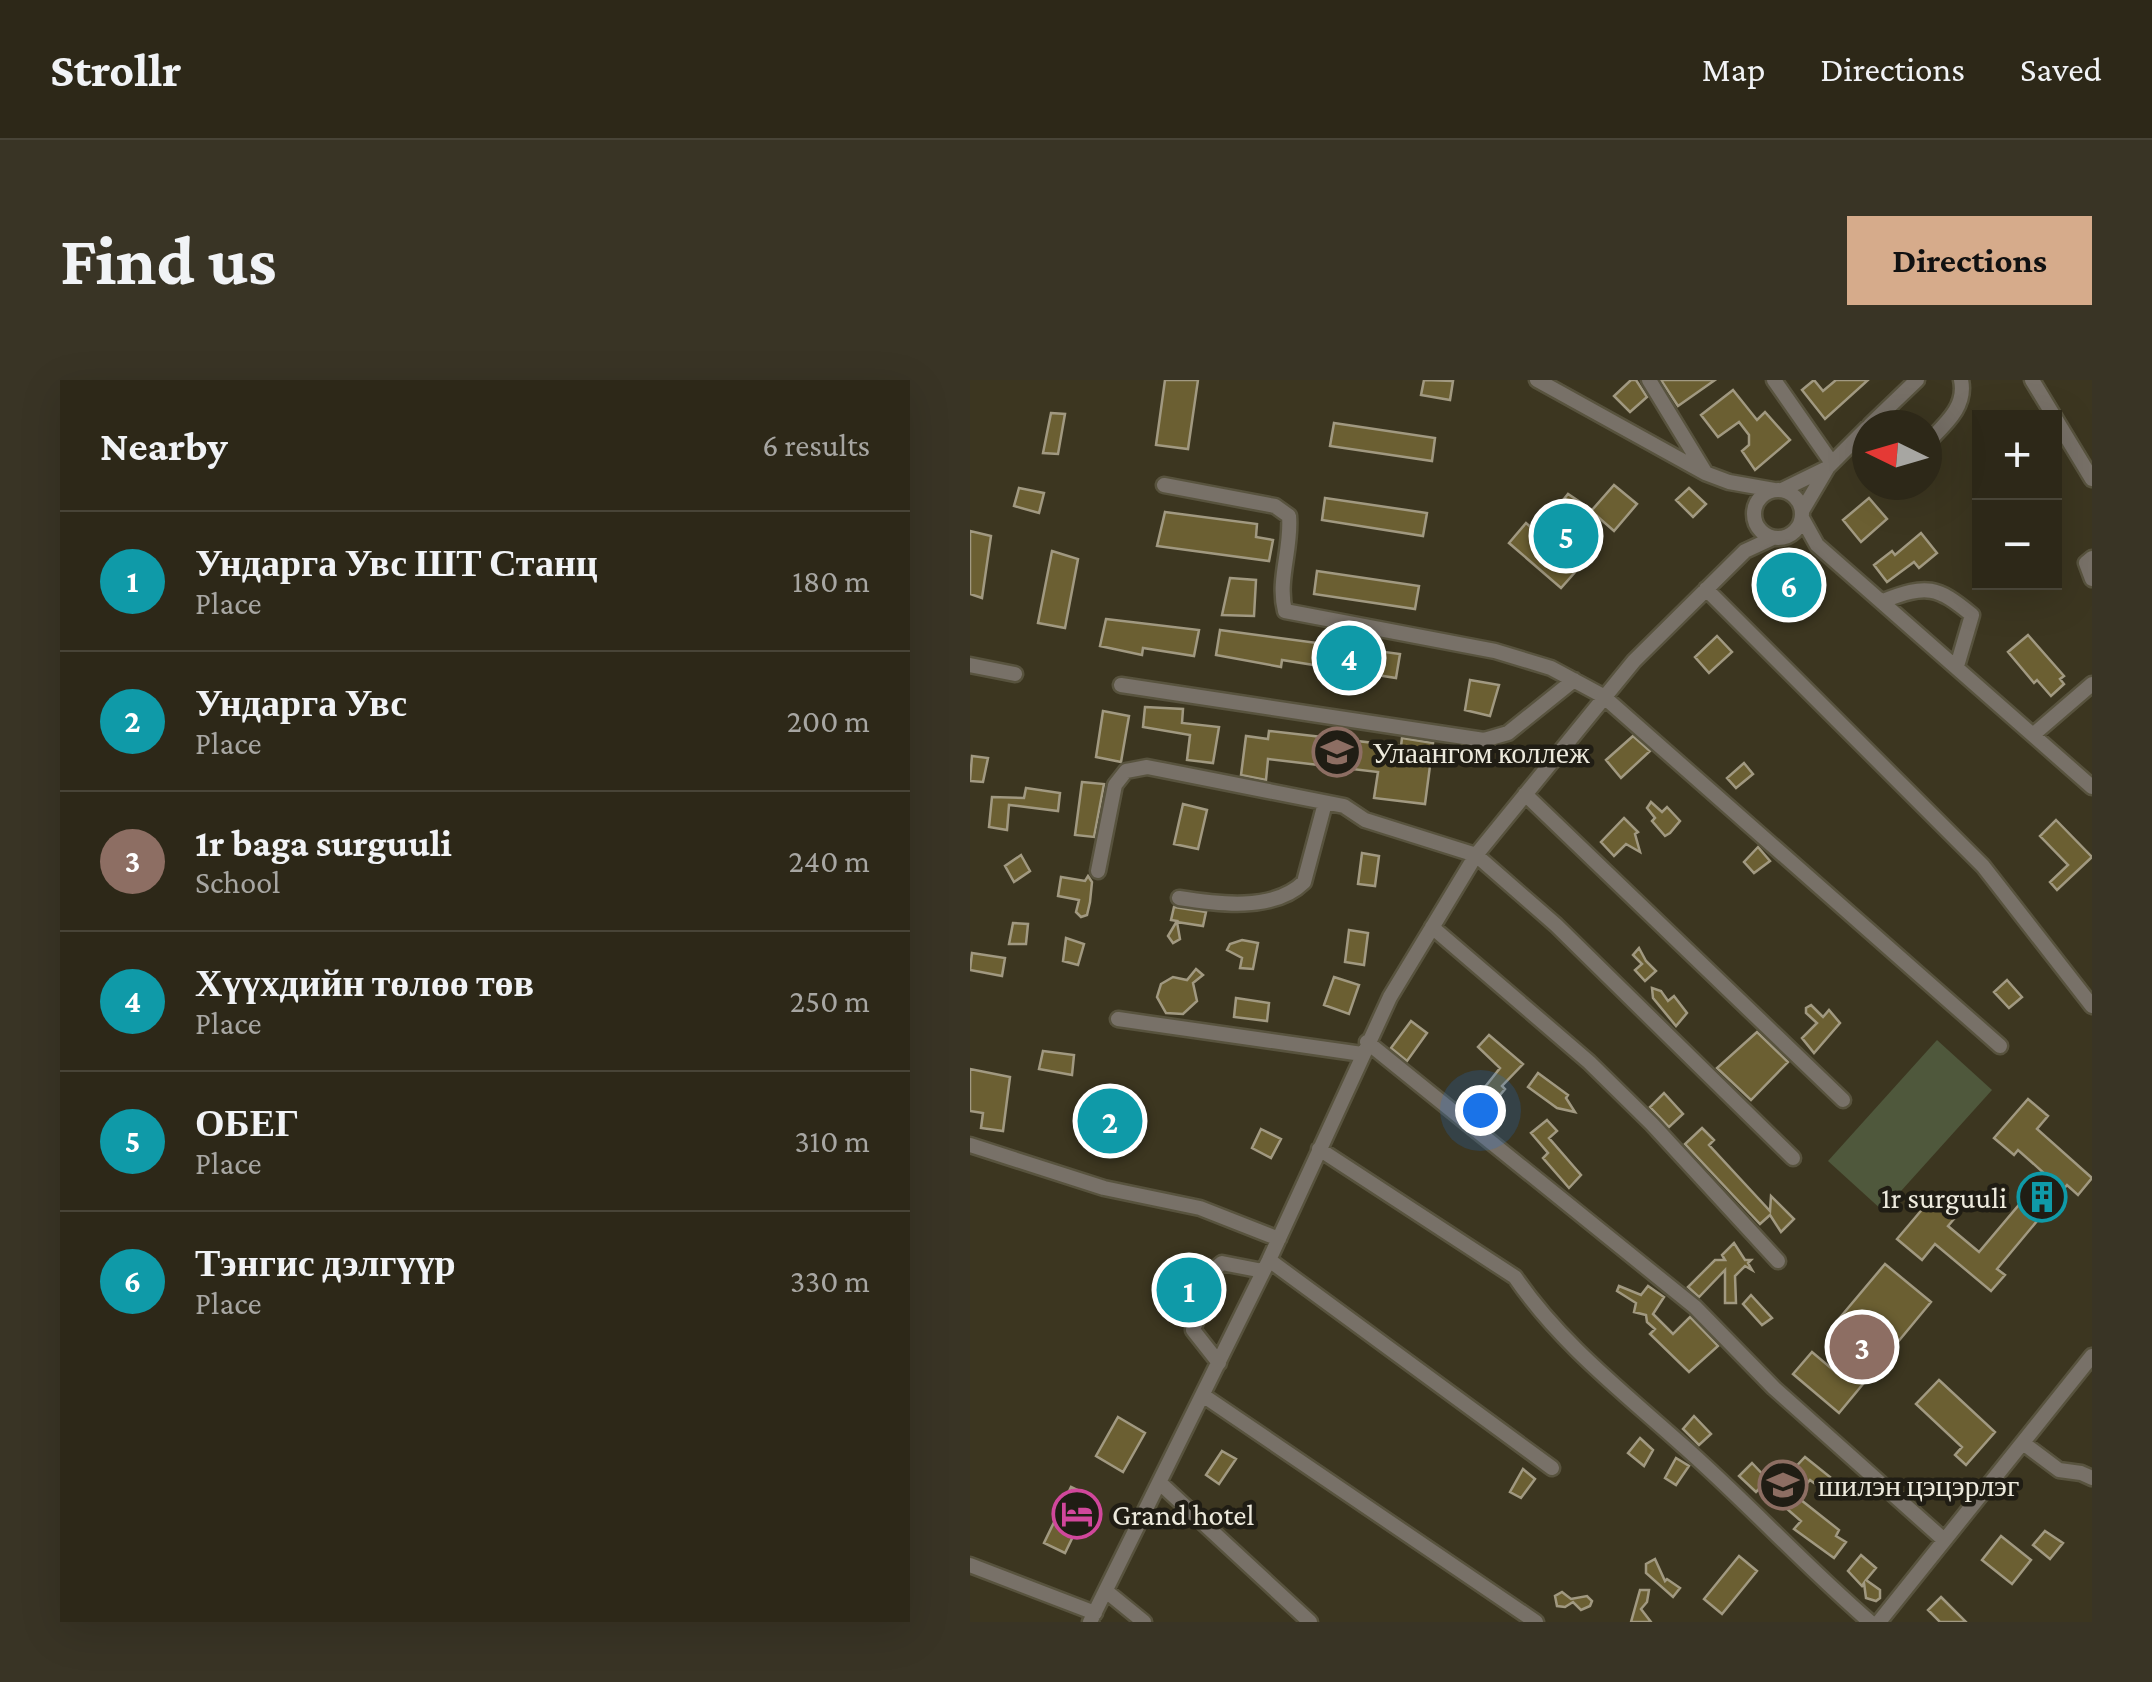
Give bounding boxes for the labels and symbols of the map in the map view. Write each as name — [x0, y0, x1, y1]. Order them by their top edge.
north arrow — [1852, 410, 1942, 500]
pin: 5 — [1534, 498, 1598, 574]
pin: 6 — [1756, 548, 1822, 622]
pin: 4 — [1316, 620, 1382, 696]
school or university icon: Улаангом коллеж — [1311, 726, 1363, 778]
place label: Улаангом коллеж — [1372, 736, 1590, 769]
pin: 2 — [1078, 1084, 1142, 1158]
your location — [1455, 1085, 1506, 1136]
building icon: 1r surguuli — [2016, 1171, 2068, 1223]
place label: 1r surguuli — [1881, 1181, 2007, 1215]
pin: 1 — [1156, 1252, 1222, 1328]
pin: 3 — [1830, 1310, 1894, 1384]
school or university icon: шилэн цэцэрлэг — [1757, 1459, 1809, 1511]
place label: шилэн цэцэрлэг — [1818, 1469, 2019, 1502]
hotel icon: Grand hotel — [1051, 1488, 1103, 1540]
place label: Grand hotel — [1112, 1498, 1254, 1531]

